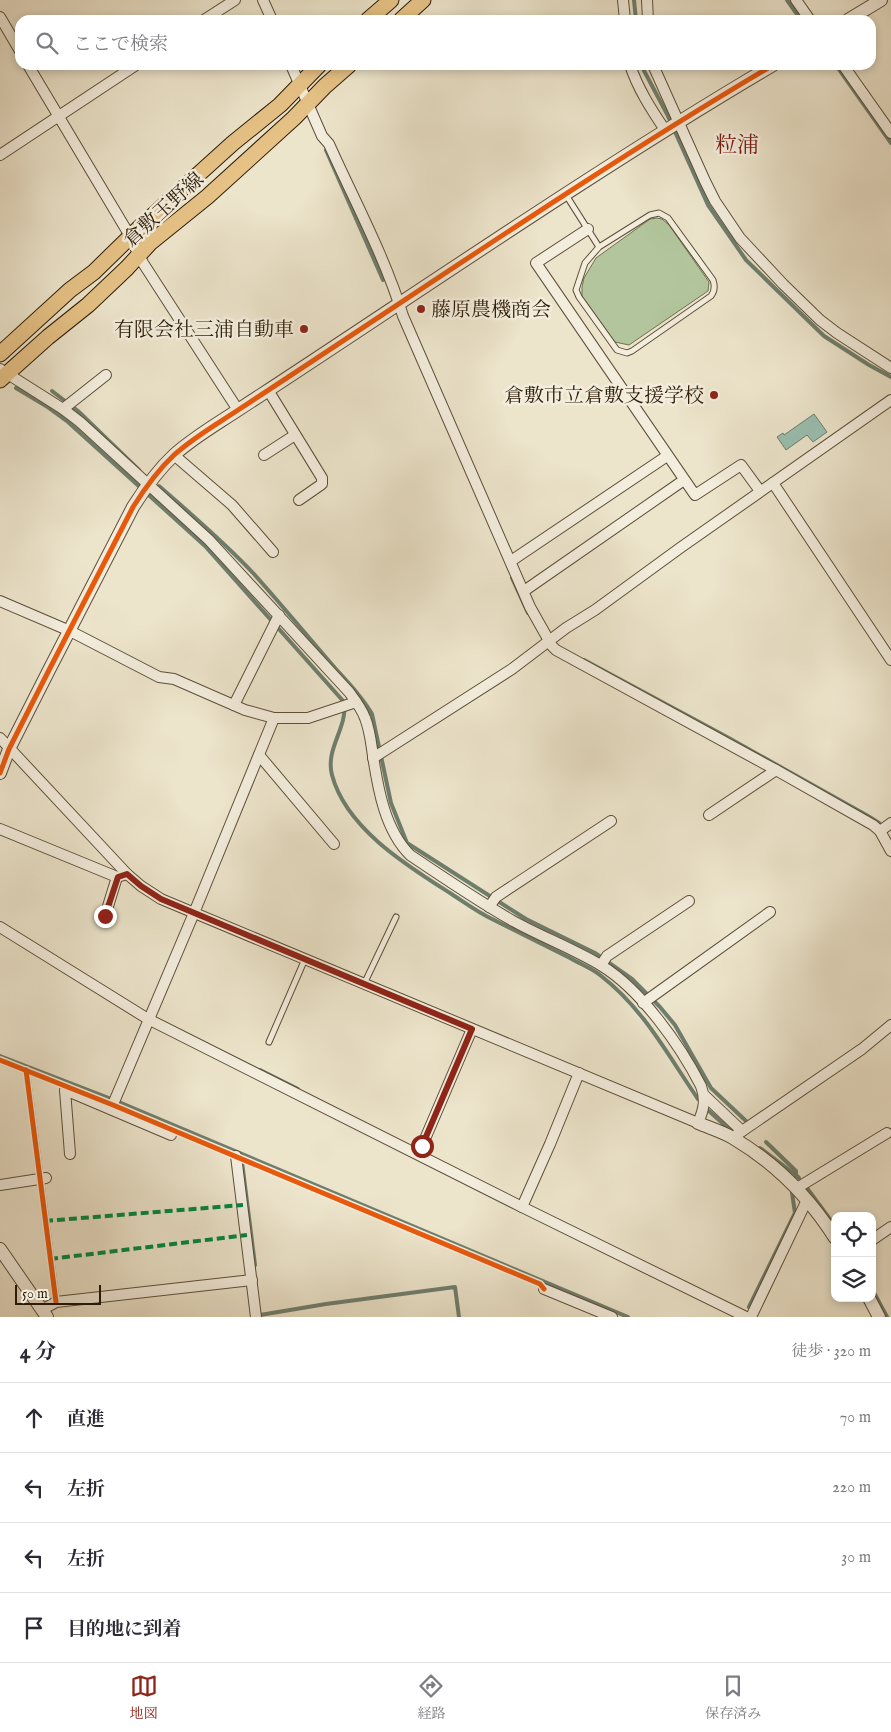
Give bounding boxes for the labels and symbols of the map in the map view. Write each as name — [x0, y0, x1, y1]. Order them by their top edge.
district label: 粒浦 — [715, 132, 759, 160]
street label: 倉敷玉野線 — [118, 167, 210, 253]
place label: 藤原農機商会 — [431, 298, 551, 323]
marker: 藤原農機商会 — [415, 303, 427, 315]
place label: 有限会社三浦自動車 — [114, 318, 294, 343]
marker: 有限会社三浦自動車 — [298, 323, 310, 335]
place label: 倉敷市立倉敷支援学校 — [504, 384, 704, 409]
marker: 倉敷市立倉敷支援学校 — [708, 389, 720, 401]
route end — [94, 905, 117, 928]
route start — [411, 1135, 434, 1158]
scale bar — [15, 1282, 101, 1305]

